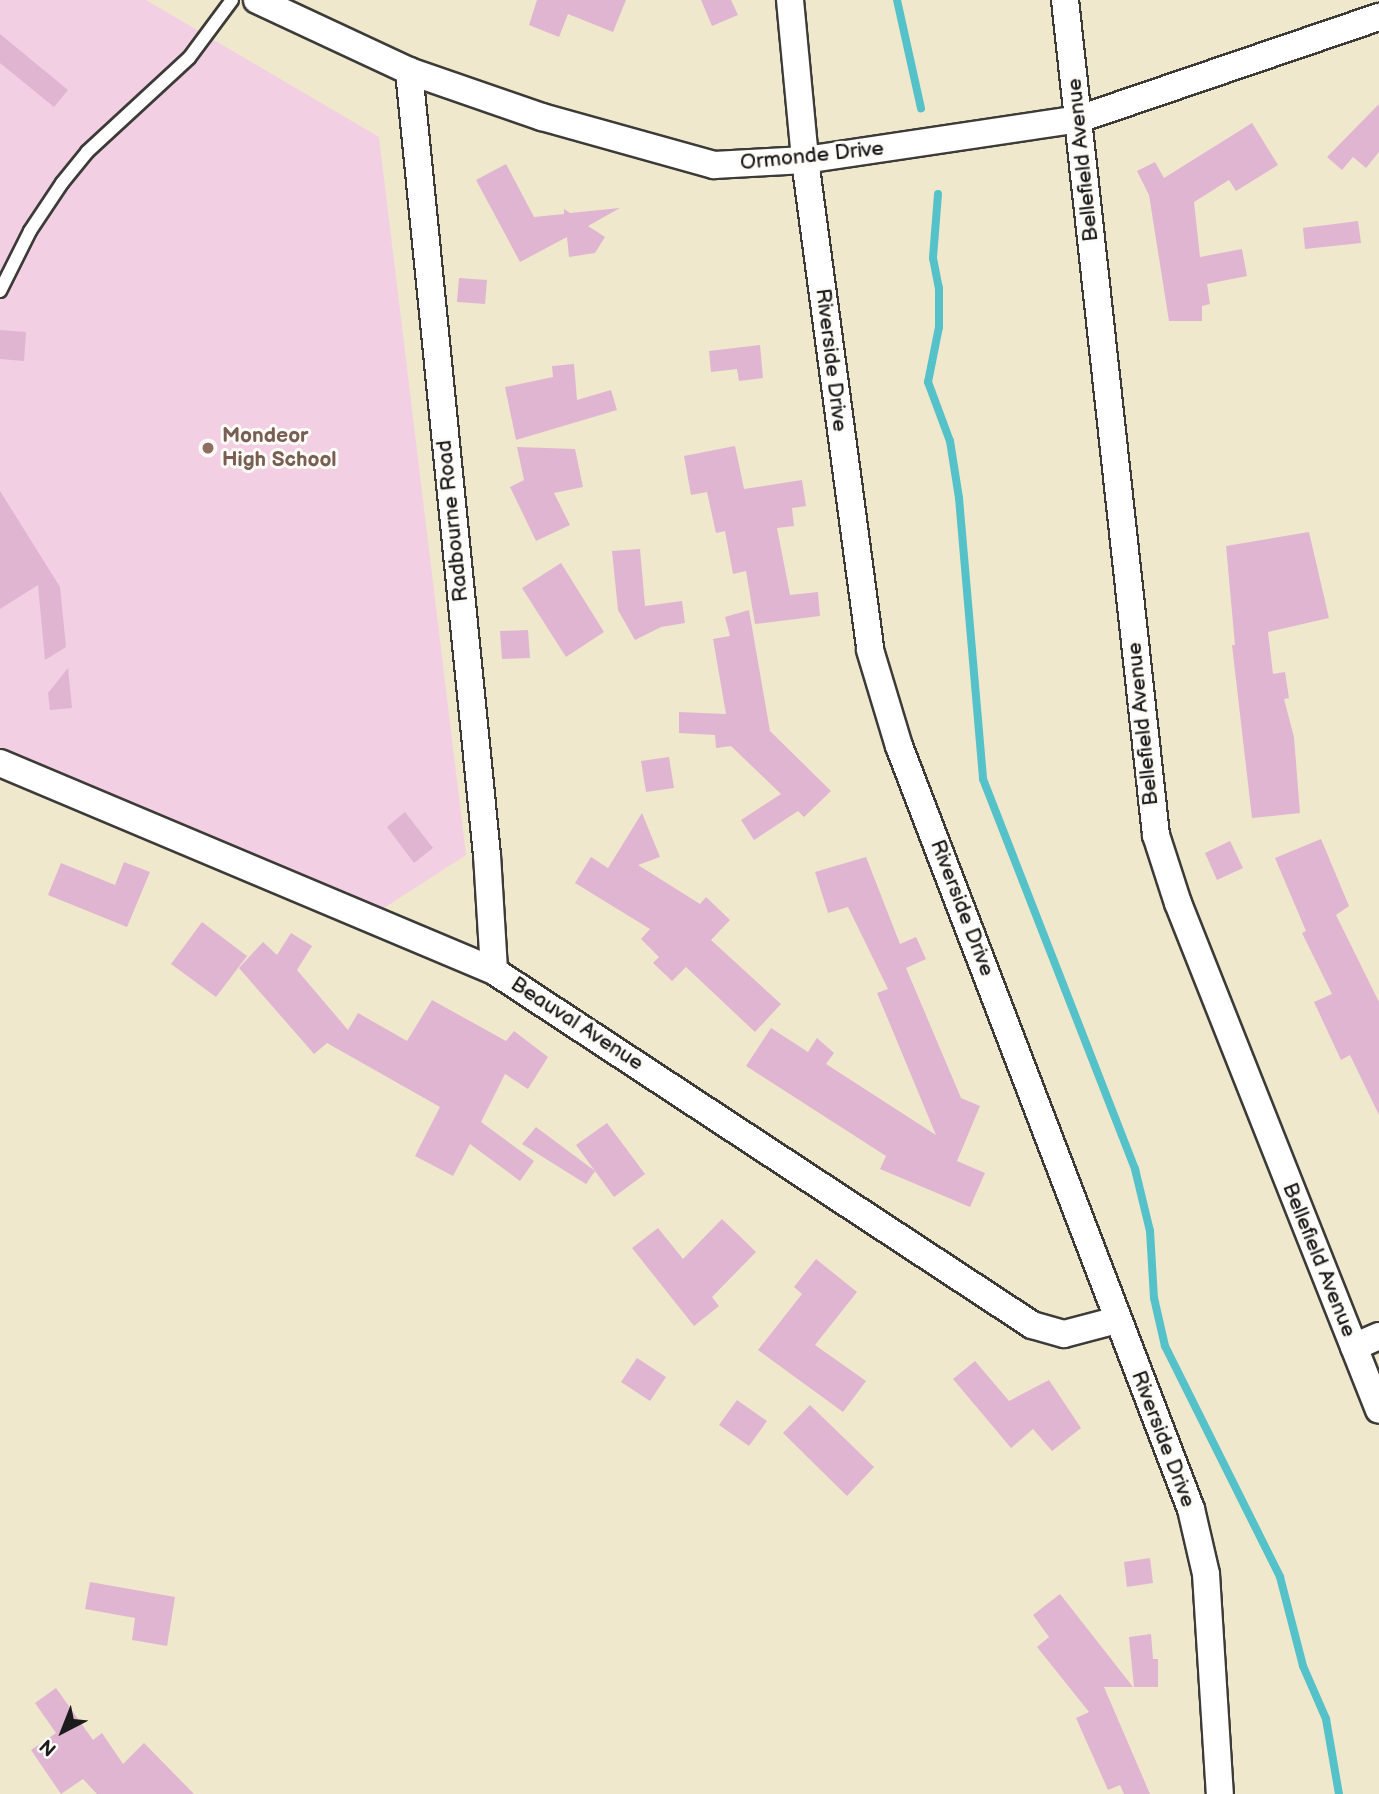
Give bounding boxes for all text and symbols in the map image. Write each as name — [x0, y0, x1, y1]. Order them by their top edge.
street label: Bellefield Avenue — [1062, 77, 1104, 243]
street label: Ormonde Drive — [739, 136, 885, 176]
street label: Riverside Drive — [810, 287, 852, 433]
place label: Mondeor High School — [222, 423, 337, 473]
street label: Radbourne Road — [432, 439, 474, 603]
marker: Mondeor High School — [200, 440, 216, 456]
street label: Bellefield Avenue — [1122, 641, 1164, 807]
street label: Riverside Drive — [924, 836, 1000, 980]
street label: Beauval Avenue — [506, 972, 648, 1076]
street label: Bellefield Avenue — [1277, 1179, 1361, 1341]
street label: Riverside Drive — [1125, 1367, 1201, 1511]
north arrow — [28, 1696, 98, 1766]
text: N — [36, 1734, 62, 1760]

